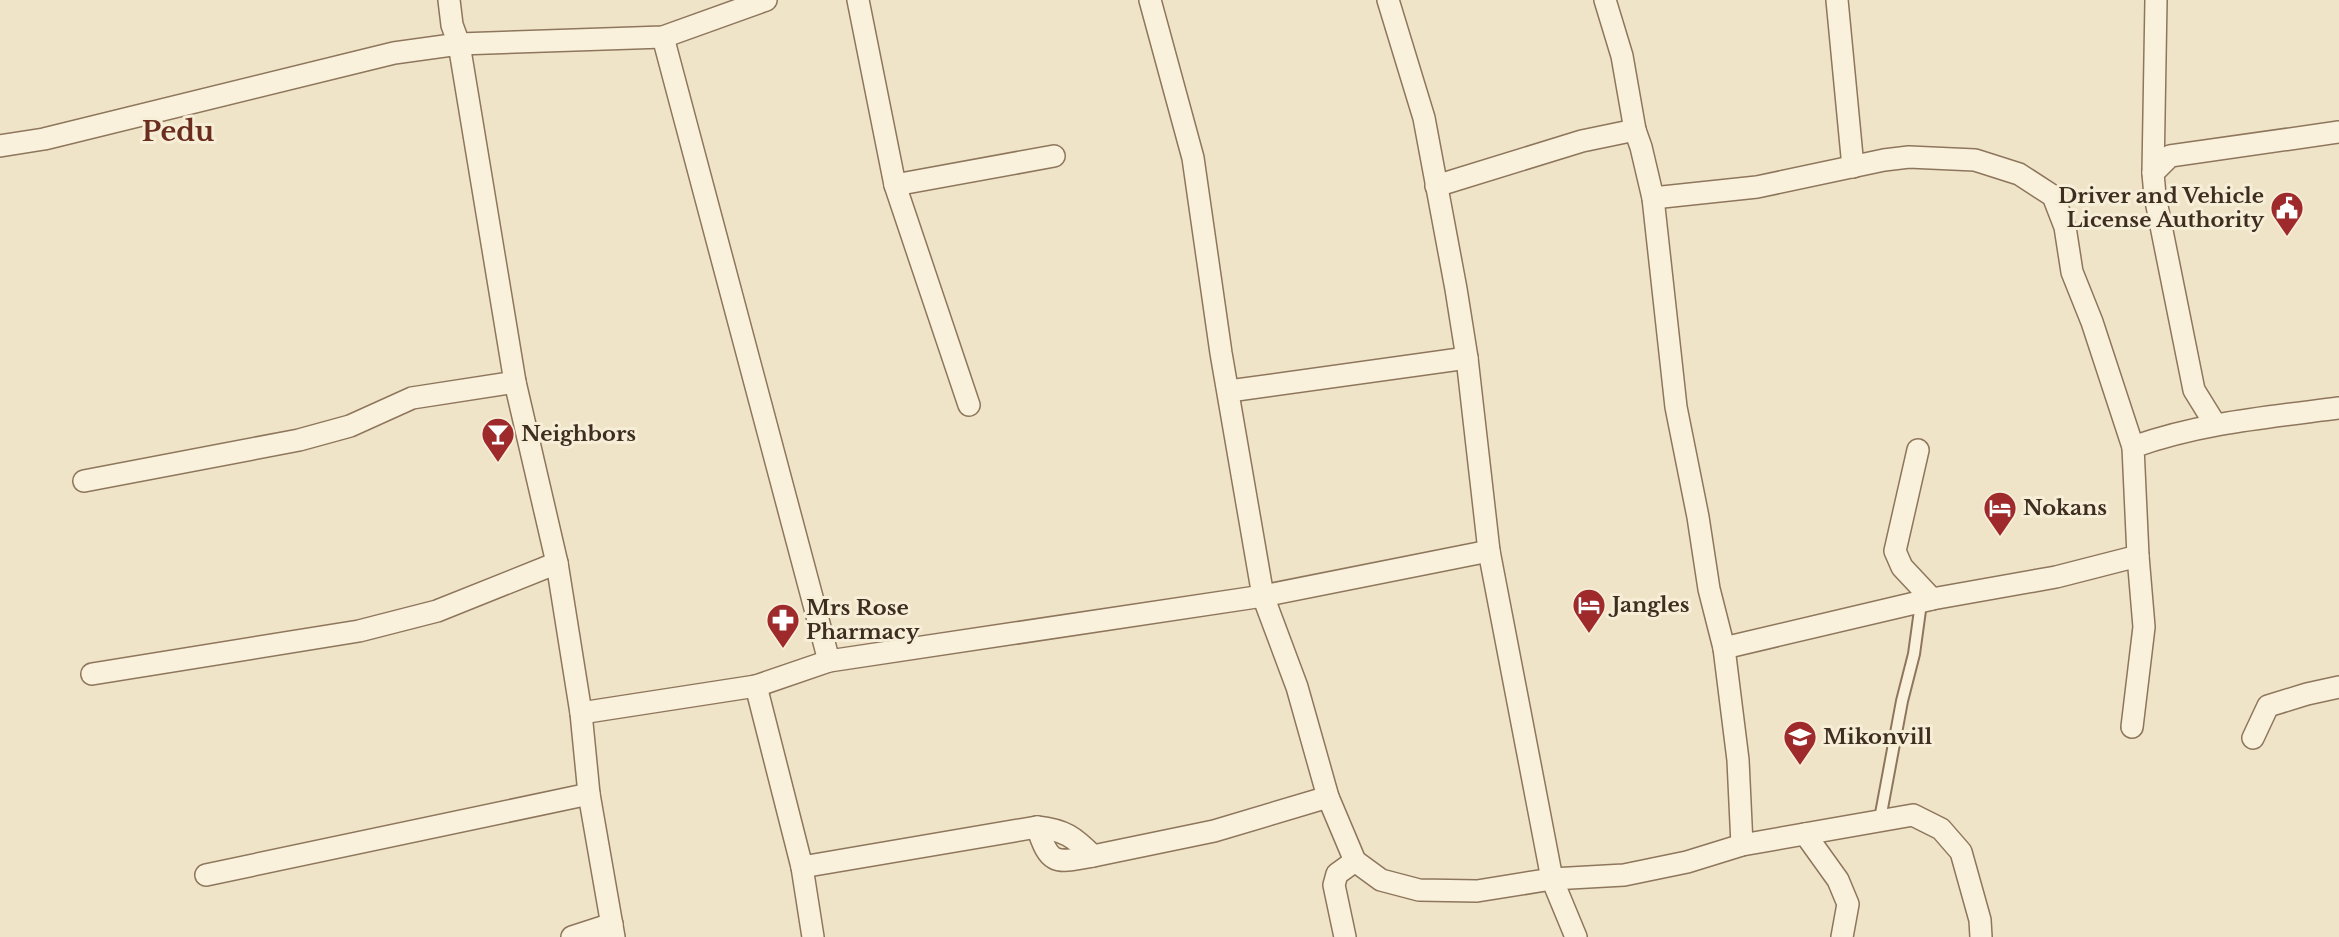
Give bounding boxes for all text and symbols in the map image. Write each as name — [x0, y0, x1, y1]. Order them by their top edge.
district label: Pedu — [142, 115, 214, 148]
place label: Driver and Vehicle License Authority — [2058, 183, 2264, 233]
public building icon: Driver and Vehicle License Authority — [2269, 190, 2305, 237]
bar icon: Neighbors — [480, 416, 516, 463]
place label: Neighbors — [521, 421, 636, 447]
hotel icon: Nokans — [1982, 490, 2018, 537]
place label: Nokans — [2023, 495, 2107, 521]
hotel icon: Jangles — [1571, 587, 1607, 634]
place label: Jangles — [1608, 592, 1690, 618]
place label: Mrs Rose Pharmacy — [806, 595, 920, 645]
pharmacy icon: Mrs Rose Pharmacy — [765, 602, 801, 649]
school or university icon: Mikonvill — [1782, 719, 1818, 766]
place label: Mikonvill — [1823, 724, 1933, 750]

